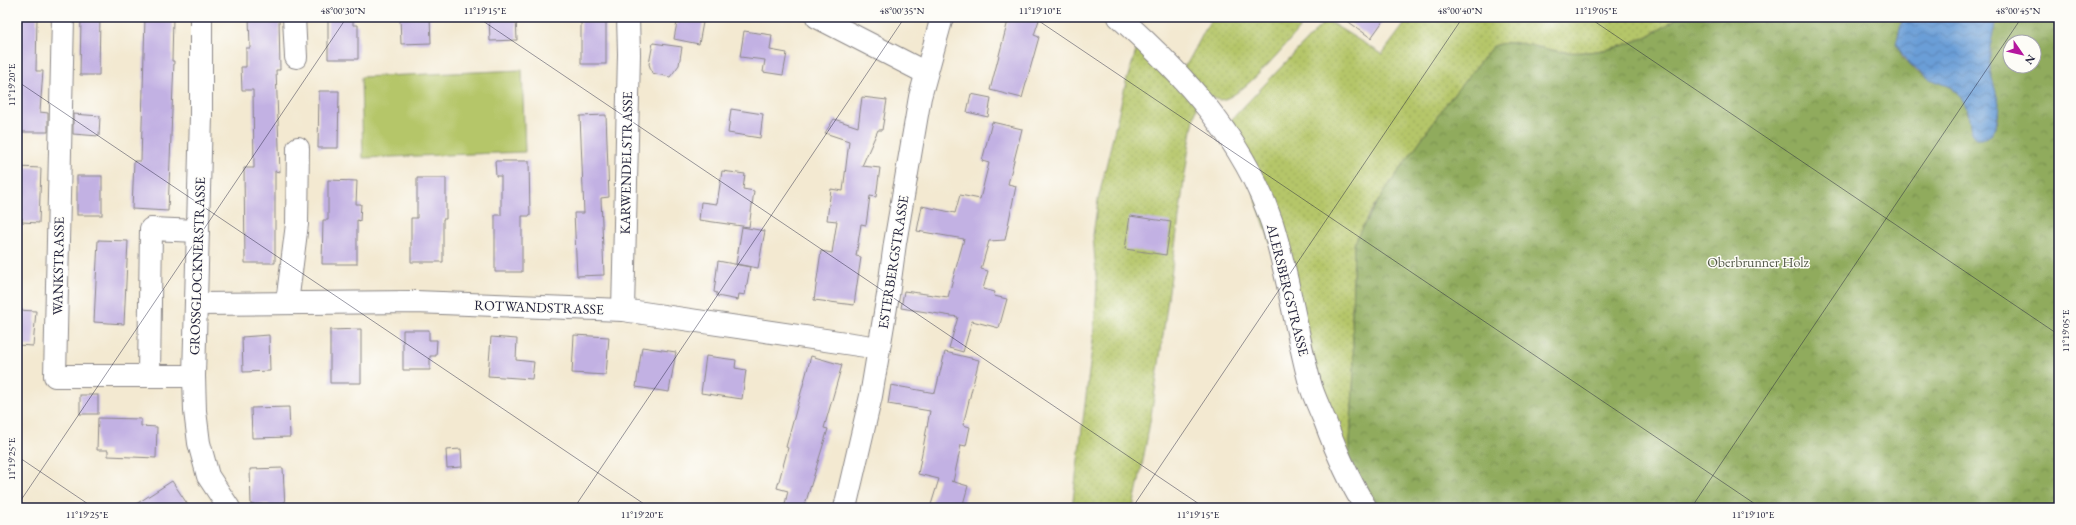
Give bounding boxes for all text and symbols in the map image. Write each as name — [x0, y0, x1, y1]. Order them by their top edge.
text: 48°00'30"N — [321, 4, 366, 17]
text: 11°19'15"E — [464, 4, 507, 17]
text: 48°00'35"N — [880, 4, 925, 17]
text: 11°19'10"E — [1019, 4, 1062, 17]
text: 48°00'40"N — [1438, 4, 1483, 17]
text: 11°19'05"E — [1575, 4, 1618, 17]
text: 48°00'45"N — [1996, 4, 2041, 17]
north arrow — [2002, 34, 2042, 74]
text: N — [2022, 52, 2039, 67]
text: 11°19'20"E — [5, 63, 18, 106]
street label: KARWENDELSTRASSE — [616, 91, 636, 235]
street label: GROSSGLOCKNERSTRASSE — [185, 176, 209, 355]
street label: ESTERBERGSTRASSE — [874, 194, 912, 330]
street label: WANKSTRASSE — [48, 217, 68, 315]
street label: ALERSBERGSTRASSE — [1263, 221, 1313, 358]
park label: Oberbrunner Holz — [1707, 253, 1810, 271]
street label: ROTWANDSTRASSE — [474, 296, 604, 318]
text: 11°19'05"E — [2059, 309, 2072, 352]
text: 11°19'25"E — [5, 437, 18, 480]
text: 11°19'25"E — [66, 508, 109, 521]
text: 11°19'20"E — [621, 508, 664, 521]
text: 11°19'15"E — [1177, 508, 1220, 521]
text: 11°19'10"E — [1732, 508, 1775, 521]

